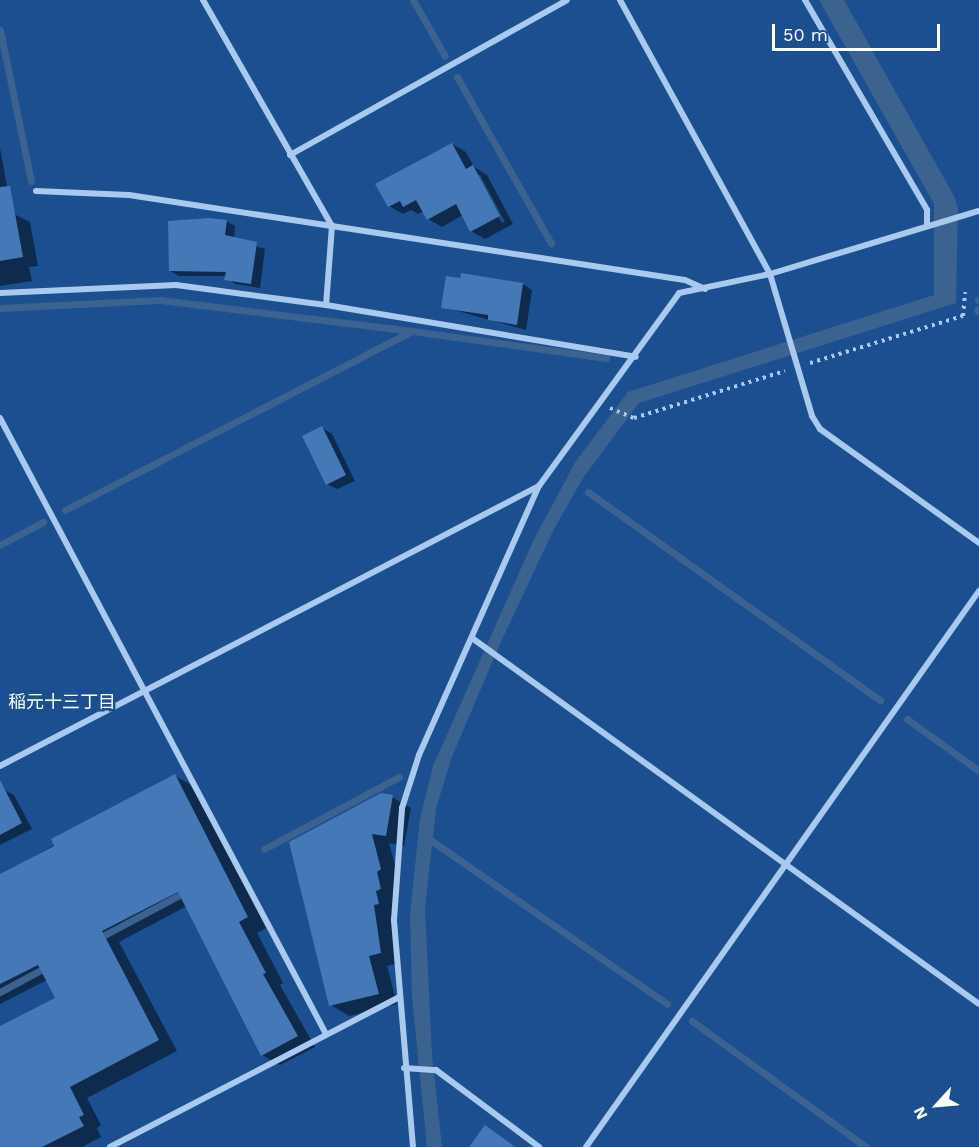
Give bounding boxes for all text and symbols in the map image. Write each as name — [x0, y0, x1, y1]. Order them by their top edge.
scale bar — [775, 12, 943, 50]
text: 50 m — [783, 24, 828, 45]
district label: 稲元十三丁目 — [8, 691, 116, 713]
north arrow — [907, 1075, 967, 1135]
text: N — [909, 1104, 932, 1123]

